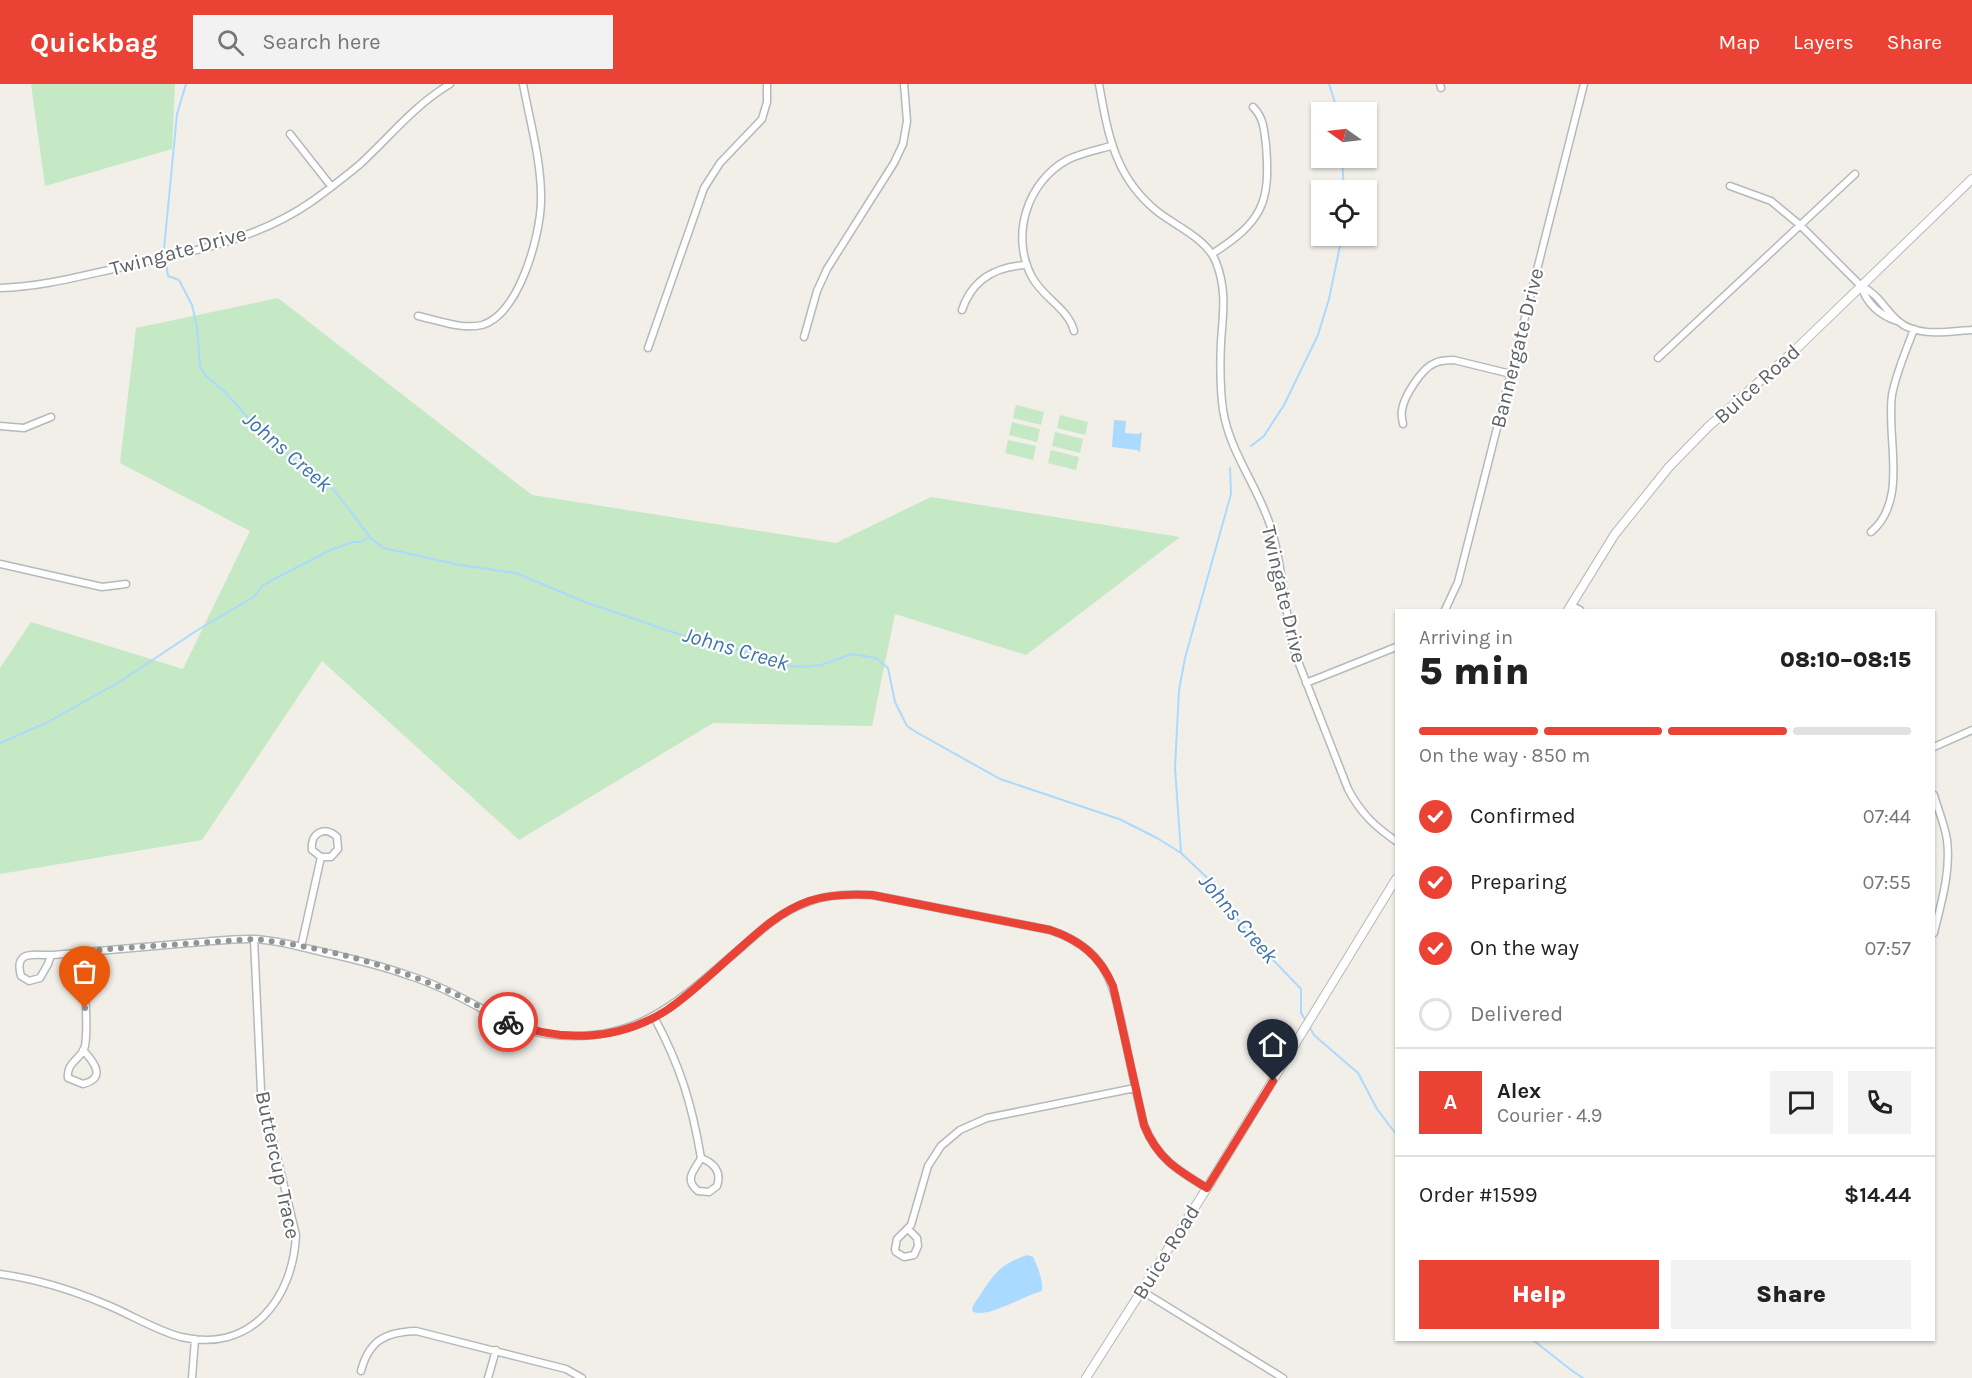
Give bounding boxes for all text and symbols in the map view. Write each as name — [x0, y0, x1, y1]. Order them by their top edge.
search box — [193, 15, 613, 69]
text: Quickbag — [30, 26, 157, 59]
icon: search — [214, 26, 247, 59]
text: Search here — [262, 29, 381, 55]
text: Map — [1718, 30, 1760, 54]
text: Layers — [1793, 30, 1854, 54]
text: Share — [1887, 30, 1942, 54]
north arrow — [1311, 102, 1377, 168]
map controls — [1311, 102, 1377, 246]
button: locate — [1311, 180, 1377, 246]
street label: Twingate Drive — [107, 221, 249, 281]
street label: Bannergate Drive — [1486, 265, 1548, 431]
street label: Buice Road — [1709, 339, 1805, 429]
water label: Johns Creek — [238, 406, 338, 498]
street label: Twingate Drive — [1257, 523, 1311, 665]
water label: Johns Creek — [680, 621, 793, 677]
text: Arriving in — [1419, 626, 1513, 649]
text: 08:10–08:15 — [1780, 647, 1911, 673]
text: 5 min — [1419, 648, 1530, 694]
text: On the way · 850 m — [1419, 744, 1590, 767]
icon: check — [1419, 800, 1452, 833]
text: Confirmed — [1470, 803, 1576, 829]
text: 07:44 — [1863, 805, 1911, 828]
icon: check — [1419, 866, 1452, 899]
water label: Johns Creek — [1193, 869, 1284, 969]
text: Preparing — [1470, 869, 1567, 895]
text: 07:55 — [1863, 871, 1911, 894]
icon: check — [1419, 932, 1452, 965]
text: On the way — [1470, 935, 1579, 961]
text: 07:57 — [1864, 937, 1911, 960]
pin — [59, 946, 110, 1008]
icon: bag — [68, 955, 101, 988]
courier — [478, 992, 538, 1052]
text: Delivered — [1470, 1001, 1563, 1027]
icon: bike — [492, 1006, 525, 1039]
pin — [1247, 1019, 1298, 1081]
icon: home — [1256, 1028, 1289, 1061]
button: chat — [1770, 1071, 1833, 1134]
button: phone — [1848, 1071, 1911, 1134]
text: Alex — [1497, 1078, 1541, 1104]
street label: Buttercup Trace — [251, 1089, 305, 1241]
text: A — [1444, 1089, 1457, 1115]
text: Courier · 4.9 — [1497, 1104, 1602, 1127]
text: Order #1599 — [1419, 1182, 1538, 1208]
text: $14.44 — [1844, 1182, 1911, 1208]
street label: Buice Road — [1127, 1200, 1205, 1304]
button: Help — [1419, 1260, 1659, 1329]
button: Share — [1671, 1260, 1911, 1329]

